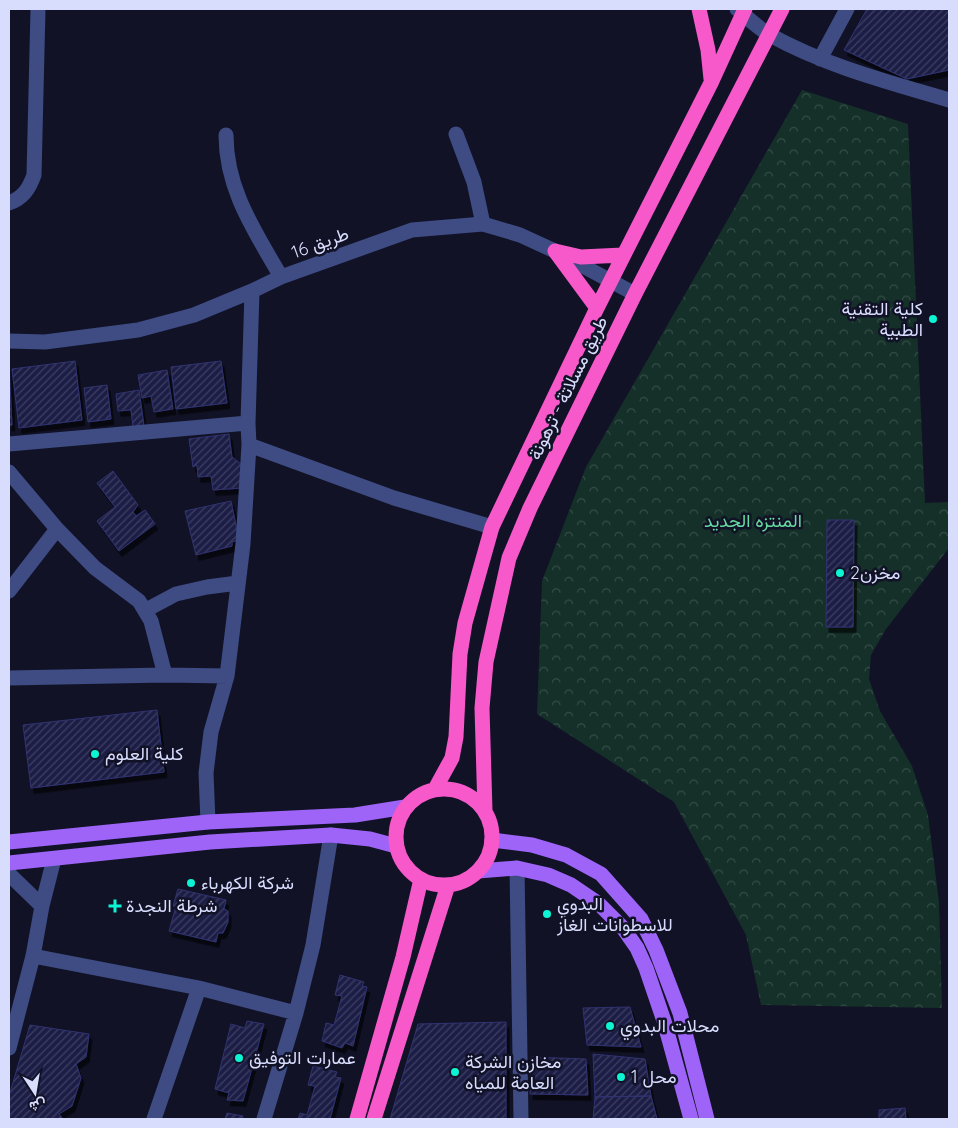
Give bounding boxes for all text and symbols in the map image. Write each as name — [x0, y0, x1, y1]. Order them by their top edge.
street label: طريق 16 — [288, 222, 352, 264]
place label: كلية التقنية الطبية — [841, 297, 923, 341]
street label: طريق مسلاتة - ترهونة — [523, 312, 612, 463]
marker: كلية التقنية الطبية — [927, 313, 939, 325]
park label: المنتزه الجديد — [704, 509, 802, 532]
place label: مخزن2 — [850, 561, 900, 584]
marker: مخزن2 — [834, 567, 846, 579]
place label: كلية العلوم — [105, 742, 184, 766]
marker: كلية العلوم — [89, 748, 101, 760]
place label: شركة الكهرباء — [201, 871, 294, 894]
marker: شركة الكهرباء — [185, 877, 197, 889]
place label: البدوي للاسطوانات الغاز — [556, 892, 673, 936]
place label: شرطة النجدة — [126, 894, 217, 917]
marker: شرطة النجدة — [108, 899, 122, 913]
marker: البدوي للاسطوانات الغاز — [541, 908, 553, 920]
place label: محلات البدوي — [620, 1014, 719, 1041]
marker: محلات البدوي — [604, 1020, 616, 1032]
place label: عمارات التوفيق — [249, 1046, 356, 1069]
place label: مخازن الشركة العامة للمياه — [465, 1050, 561, 1094]
marker: عمارات التوفيق — [233, 1052, 245, 1064]
place label: محل 1 — [631, 1065, 677, 1088]
marker: مخازن الشركة العامة للمياه — [449, 1066, 461, 1078]
north arrow — [10, 1068, 60, 1118]
marker: محل 1 — [615, 1071, 627, 1083]
text: ش — [27, 1095, 48, 1116]

